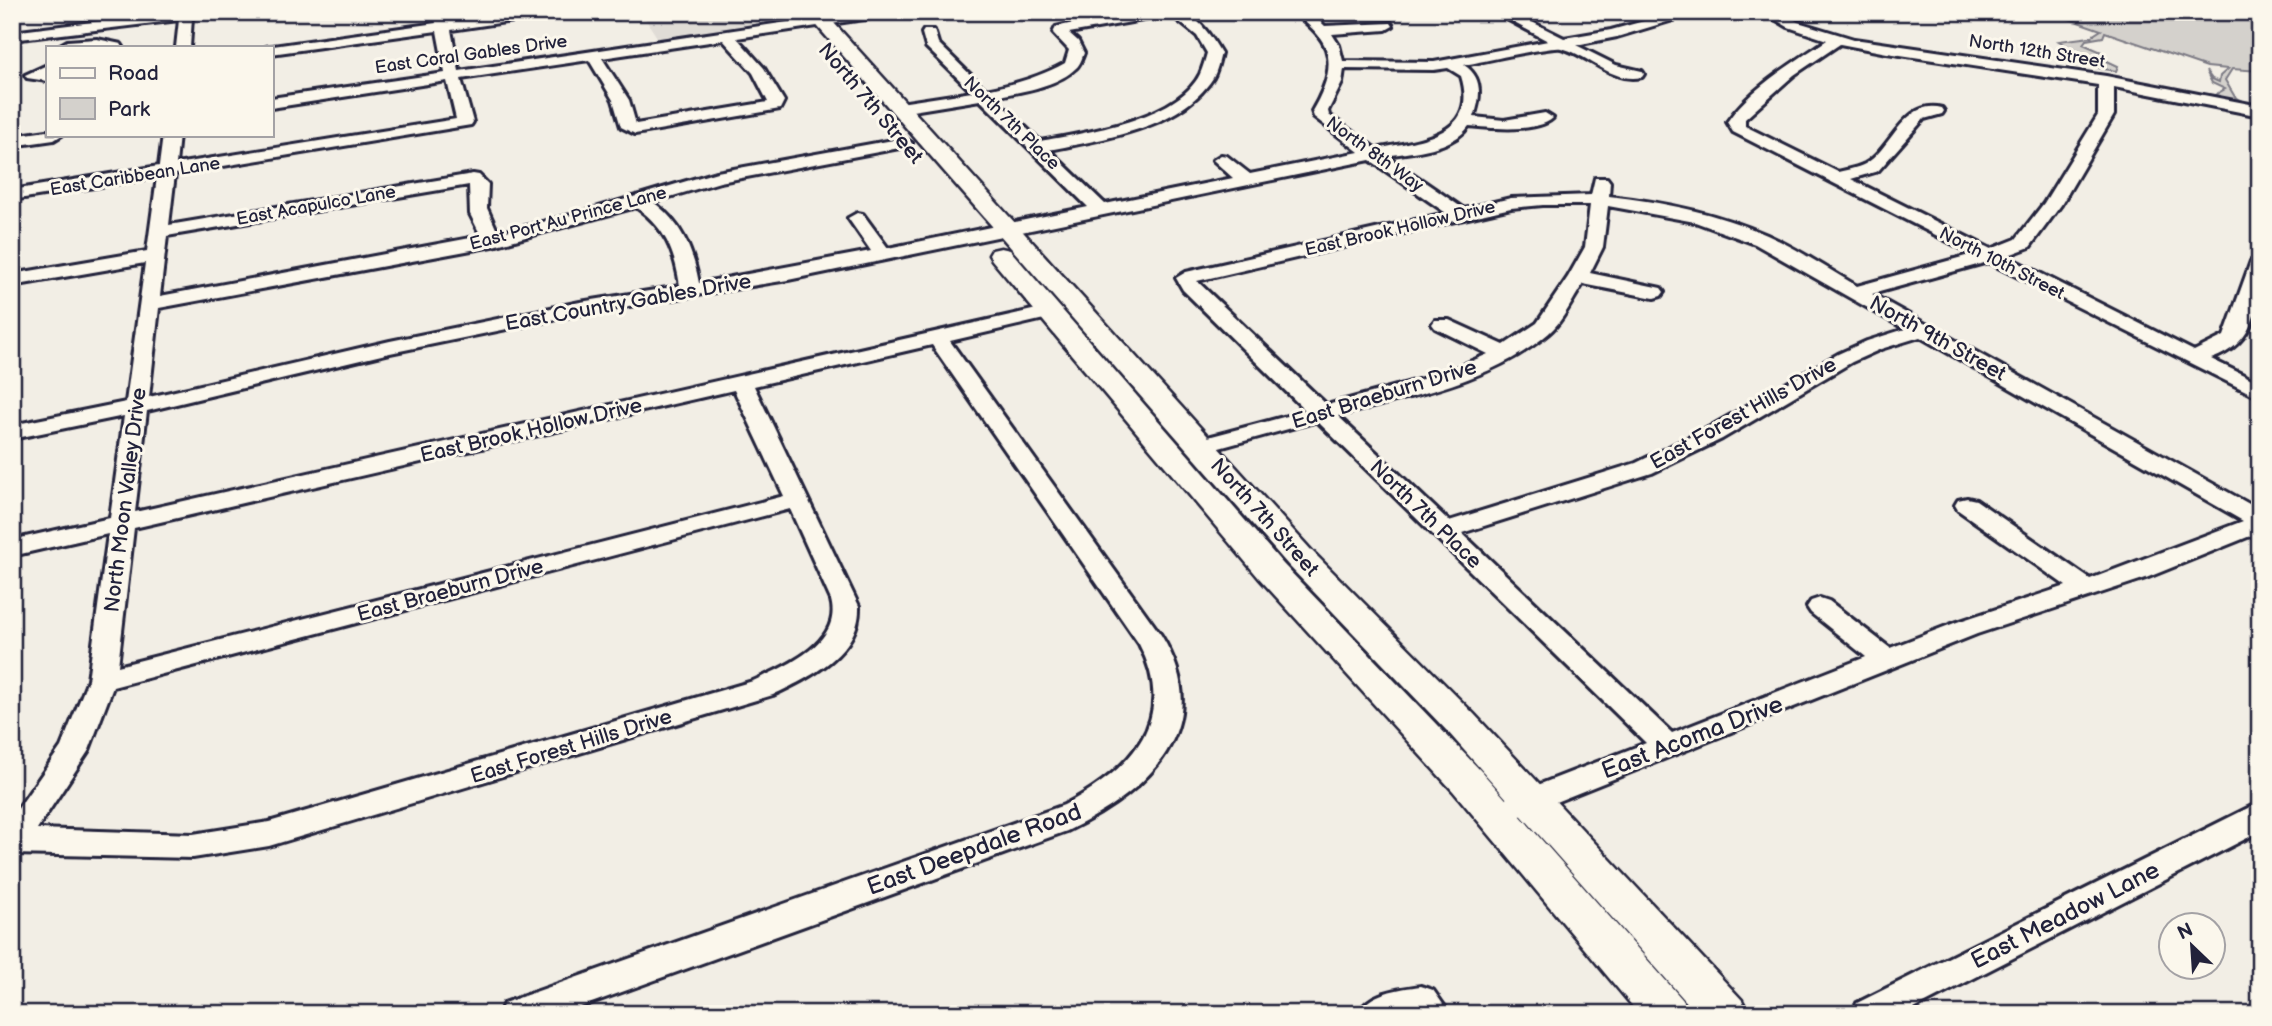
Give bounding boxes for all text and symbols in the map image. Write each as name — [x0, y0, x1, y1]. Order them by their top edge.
street label: North 12th Street — [1967, 30, 2107, 73]
street label: East Coral Gables Drive — [374, 31, 569, 78]
street label: North 7th Street — [813, 38, 929, 169]
legend — [46, 46, 273, 136]
text: Road — [108, 61, 159, 86]
street label: North 7th Place — [959, 72, 1064, 175]
text: Park — [108, 97, 151, 122]
street label: North 8th Way — [1322, 112, 1428, 197]
street label: East Caribbean Lane — [48, 153, 222, 200]
street label: East Acapulco Lane — [235, 181, 398, 230]
street label: East Port Au Prince Lane — [467, 182, 669, 255]
street label: East Brook Hollow Drive — [1303, 196, 1498, 261]
street label: North 10th Street — [1936, 223, 2068, 304]
street label: East Country Gables Drive — [503, 269, 753, 336]
street label: North 9th Street — [1865, 291, 2011, 387]
street label: East Forest Hills Drive — [1646, 352, 1841, 475]
street label: East Braeburn Drive — [1289, 354, 1480, 434]
street label: North Moon Valley Drive — [99, 386, 152, 614]
street label: East Brook Hollow Drive — [418, 393, 645, 468]
street label: North 7th Street — [1205, 453, 1324, 582]
street label: North 7th Place — [1364, 455, 1487, 574]
street label: East Braeburn Drive — [354, 554, 546, 627]
street label: East Acoma Drive — [1597, 690, 1787, 785]
street label: East Forest Hills Drive — [467, 704, 675, 789]
street label: East Deepdale Road — [863, 797, 1085, 902]
street label: East Meadow Lane — [1966, 855, 2164, 976]
north arrow — [2156, 911, 2226, 981]
text: N — [2174, 919, 2197, 945]

